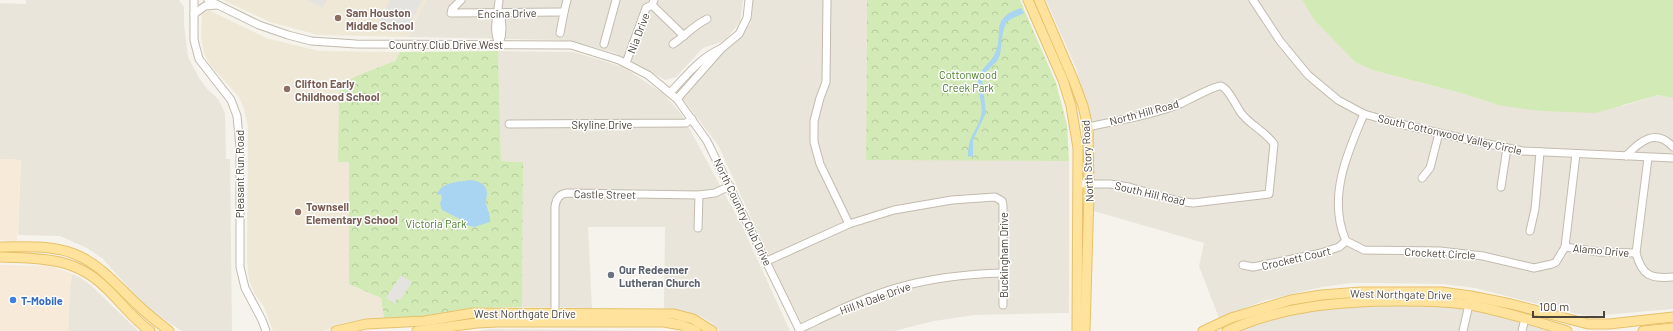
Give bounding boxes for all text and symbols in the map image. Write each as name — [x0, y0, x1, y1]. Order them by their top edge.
place label: Sam Houston Middle School — [346, 6, 414, 32]
street label: Encina Drive — [477, 6, 537, 20]
street label: Nia Drive — [624, 11, 652, 55]
marker: Sam Houston Middle School — [333, 13, 343, 23]
street label: Country Club Drive West — [389, 38, 503, 51]
park label: Cottonwood Creek Park — [939, 68, 997, 94]
place label: Clifton Early Childhood School — [295, 77, 380, 103]
marker: Clifton Early Childhood School — [282, 84, 292, 94]
street label: North Hill Road — [1108, 96, 1180, 128]
street label: South Cottonwood Valley Circle — [1377, 111, 1524, 157]
street label: Skyline Drive — [572, 118, 633, 131]
street label: North Story Road — [1078, 120, 1096, 202]
street label: Pleasant Run Road — [233, 130, 246, 218]
street label: North Country Club Drive — [711, 156, 775, 268]
street label: South Hill Road — [1113, 179, 1187, 207]
street label: Castle Street — [574, 187, 636, 201]
place label: Townsell Elementary School — [306, 200, 398, 226]
marker: Townsell Elementary School — [293, 207, 303, 217]
street label: Buckingham Drive — [997, 212, 1010, 298]
park label: Victoria Park — [405, 217, 467, 230]
street label: Alamo Drive — [1572, 241, 1630, 259]
street label: Crockett Court — [1260, 244, 1332, 272]
street label: Crockett Circle — [1404, 245, 1476, 261]
place label: Our Redeemer Lutheran Church — [619, 263, 700, 289]
marker: Our Redeemer Lutheran Church — [606, 270, 616, 280]
street label: Hill N Dale Drive — [838, 279, 912, 317]
street label: West Northgate Drive — [1350, 287, 1452, 301]
scale bar — [1533, 293, 1604, 319]
place label: T-Mobile — [21, 294, 63, 307]
marker: T-Mobile — [8, 295, 18, 305]
text: 100 m — [1539, 299, 1569, 313]
street label: West Northgate Drive — [474, 307, 576, 320]

